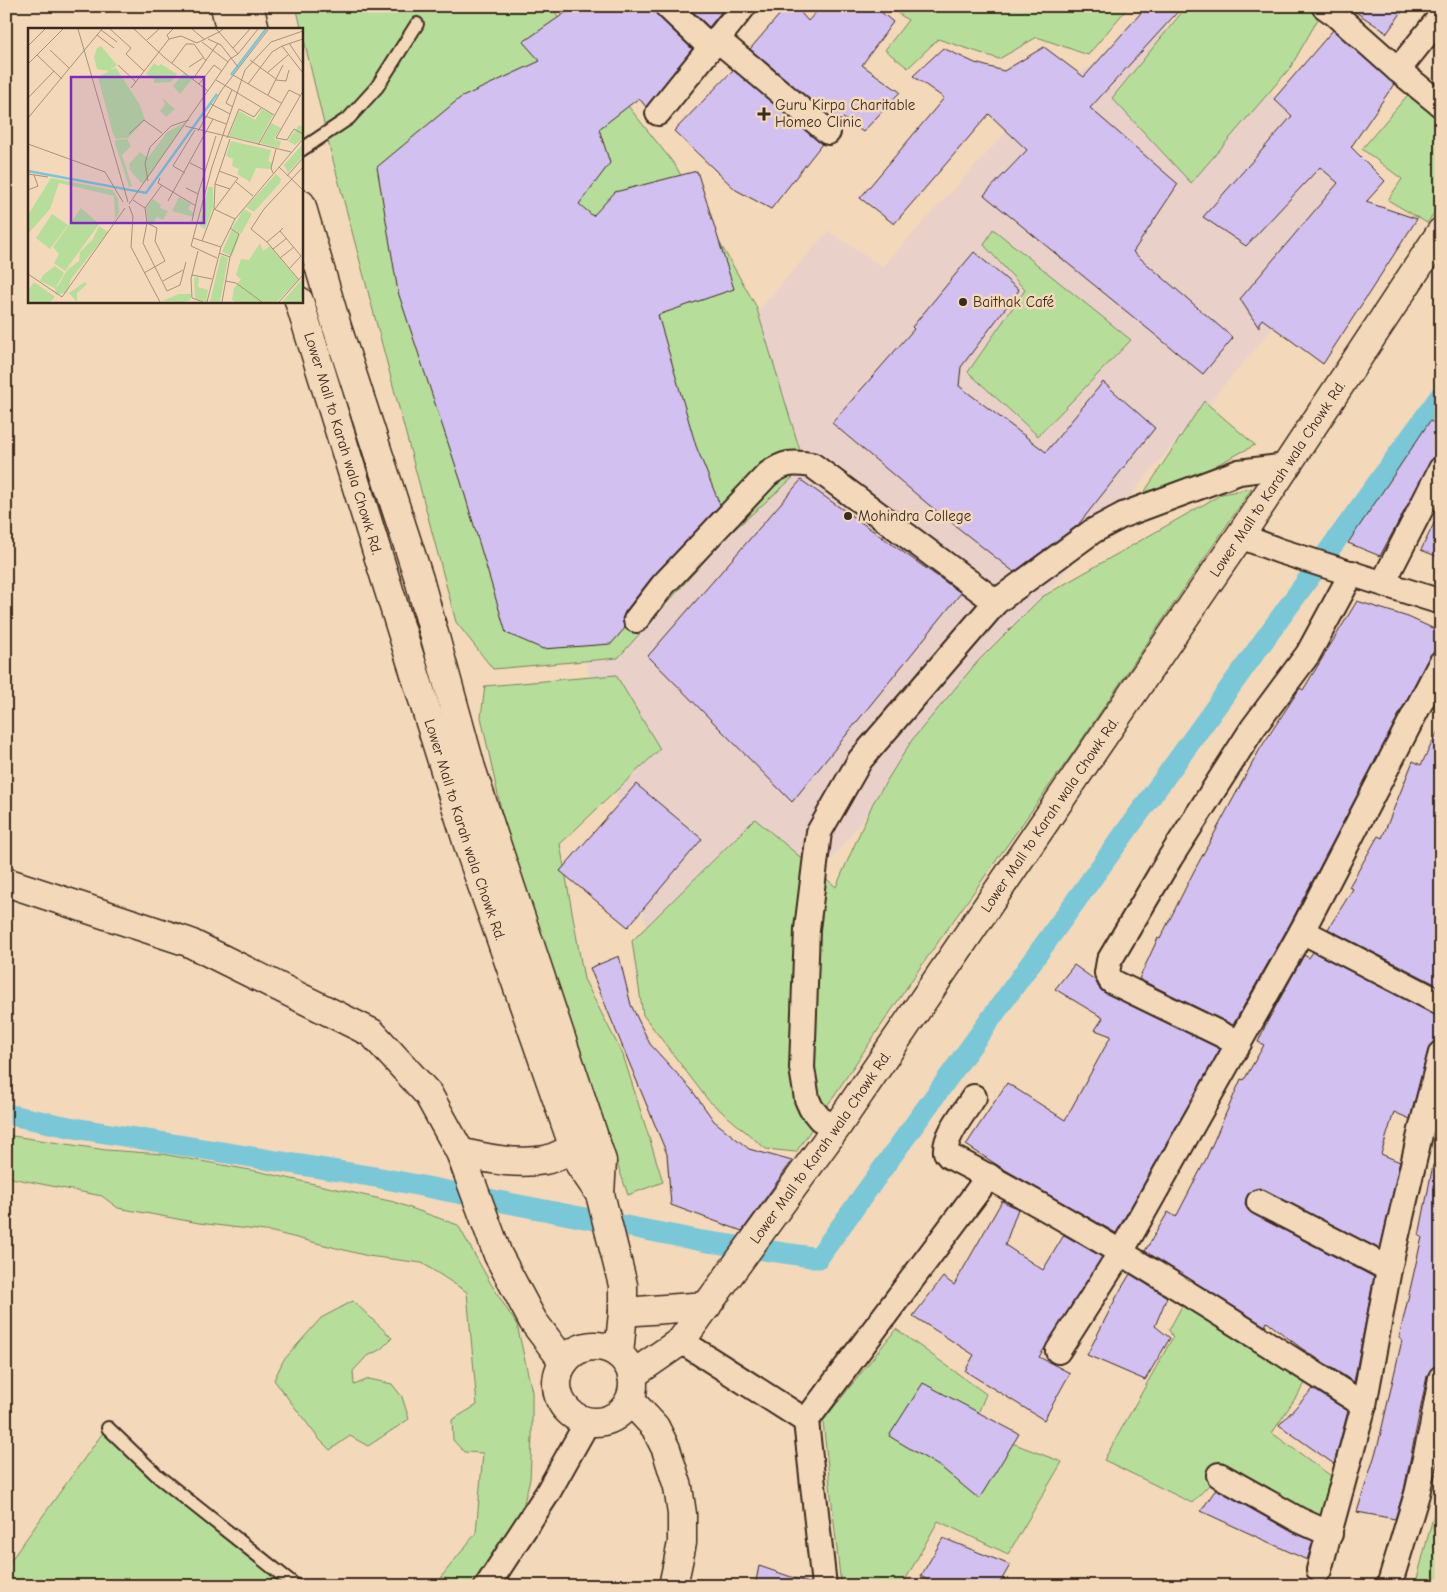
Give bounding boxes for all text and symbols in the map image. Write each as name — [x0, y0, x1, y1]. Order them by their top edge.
inset map — [28, 28, 302, 302]
place label: Guru Kirpa Charitable Homeo Clinic — [775, 96, 916, 131]
marker: Guru Kirpa Charitable Homeo Clinic — [757, 107, 771, 121]
place label: Baithak Café — [973, 293, 1054, 311]
marker: Baithak Café — [957, 296, 969, 308]
street label: Lower Mall to Karah wala Chowk Rd. — [300, 330, 386, 557]
street label: Lower Mall to Karah wala Chowk Rd. — [1206, 378, 1349, 580]
place label: Mohindra College — [858, 507, 972, 525]
marker: Mohindra College — [842, 510, 854, 522]
street label: Lower Mall to Karah wala Chowk Rd. — [977, 714, 1122, 916]
street label: Lower Mall to Karah wala Chowk Rd. — [421, 717, 510, 943]
street label: Lower Mall to Karah wala Chowk Rd. — [746, 1048, 895, 1247]

